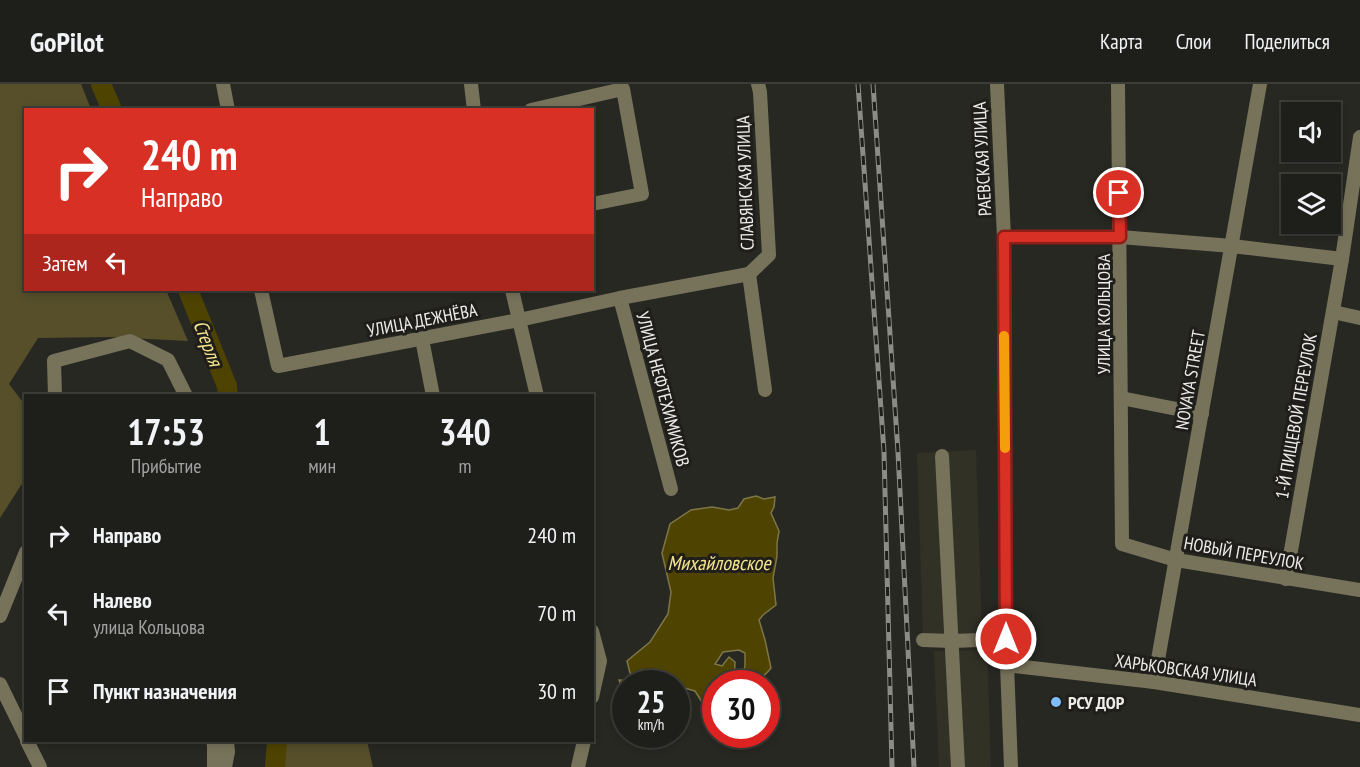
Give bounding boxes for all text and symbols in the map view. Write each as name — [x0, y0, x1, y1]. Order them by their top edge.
text: GoPilot — [30, 23, 104, 60]
text: Карта — [1100, 28, 1143, 55]
text: Слои — [1176, 28, 1211, 55]
text: Поделиться — [1244, 28, 1330, 55]
street label: РАЕВСКАЯ УЛИЦА — [967, 101, 996, 217]
map controls — [1281, 102, 1341, 234]
button: sound — [1281, 102, 1341, 162]
street label: СЛАВЯНСКАЯ УЛИЦА — [731, 115, 759, 251]
text: 240 m — [141, 127, 238, 182]
icon: right — [42, 132, 120, 210]
pin — [1093, 167, 1144, 218]
button: layers — [1281, 174, 1341, 234]
icon: arrive — [1102, 176, 1135, 209]
text: Направо — [141, 180, 223, 214]
icon: left — [100, 246, 133, 279]
text: Затем — [42, 249, 88, 277]
street label: УЛИЦА КОЛЬЦОВА — [1092, 253, 1115, 374]
street label: УЛИЦА ДЕЖНЁВА — [365, 298, 479, 342]
street label: УЛИЦА НЕФТЕХИМИКОВ — [631, 309, 695, 469]
water label: Стерля — [187, 316, 229, 372]
street label: NOVAYA STREET — [1170, 328, 1210, 432]
street label: 1-Й ПИЩЕВОЙ ПЕРЕУЛОК — [1270, 331, 1322, 501]
text: 17:53 — [127, 408, 205, 455]
text: 1 — [314, 408, 331, 455]
text: 340 — [439, 408, 491, 455]
text: Прибытие — [131, 453, 202, 479]
text: мин — [308, 453, 336, 479]
text: m — [459, 453, 472, 479]
icon: right — [42, 519, 75, 552]
text: Направо — [93, 521, 161, 549]
text: 240 m — [527, 521, 576, 549]
street label: НОВЫЙ ПЕРЕУЛОК — [1182, 531, 1306, 575]
water label: Михайловское — [668, 550, 772, 576]
text: Налево — [93, 586, 152, 614]
icon: left — [42, 597, 75, 630]
text: 70 m — [537, 599, 576, 627]
position arrow — [974, 607, 1038, 671]
text: улица Кольцова — [93, 614, 205, 640]
street label: ХАРЬКОВСКАЯ УЛИЦА — [1114, 649, 1259, 691]
speed limit sign: 30 — [702, 670, 780, 748]
icon: arrive — [42, 675, 75, 708]
text: Пункт назначения — [93, 677, 237, 705]
text: 30 m — [537, 677, 576, 705]
text: 25 — [637, 682, 665, 721]
place label: РСУ ДОР — [1068, 691, 1125, 714]
marker: РСУ ДОР — [1049, 695, 1063, 709]
text: km/h — [638, 715, 664, 734]

